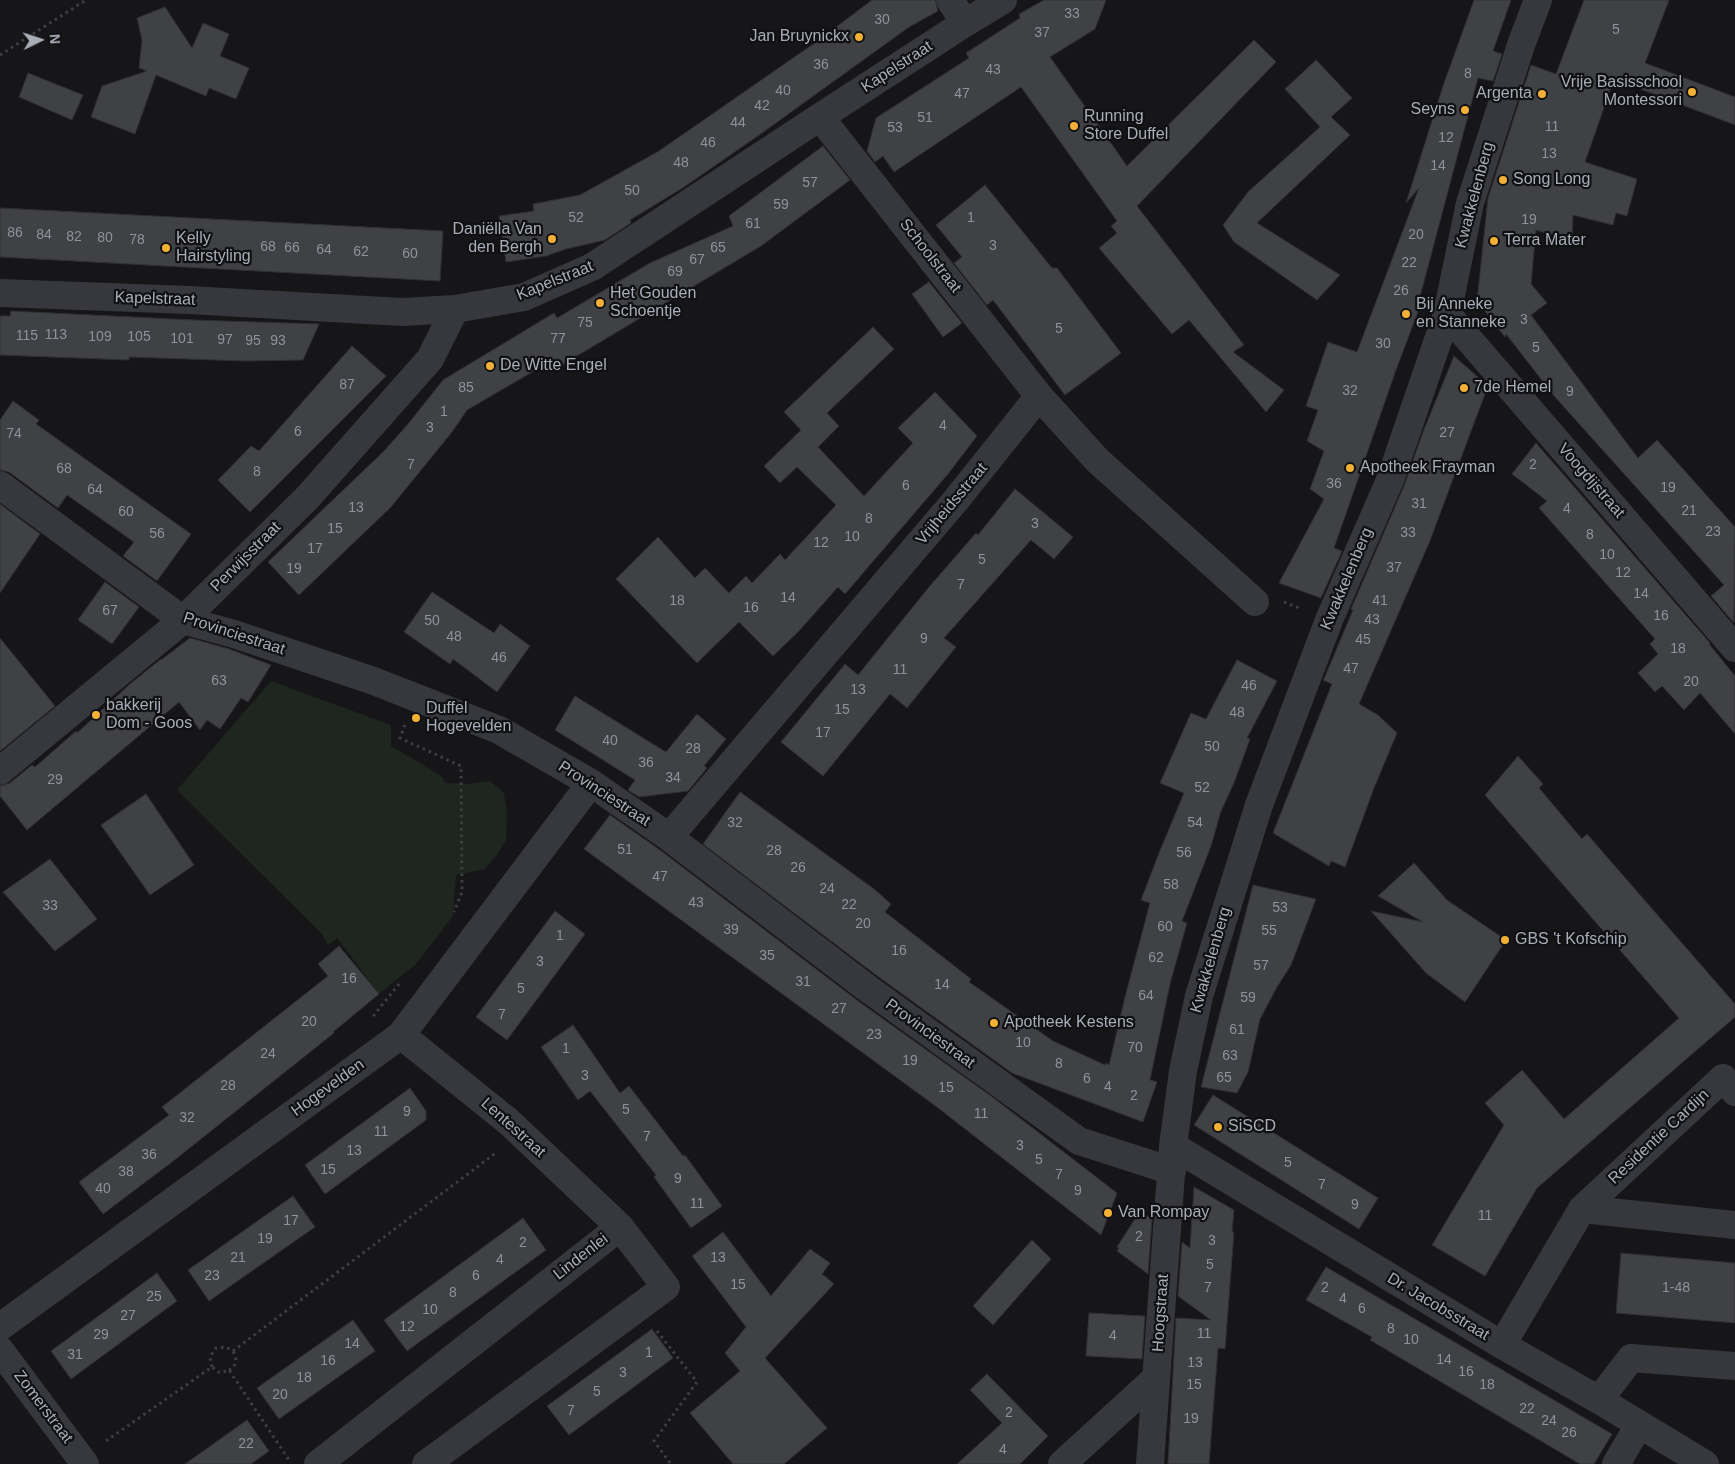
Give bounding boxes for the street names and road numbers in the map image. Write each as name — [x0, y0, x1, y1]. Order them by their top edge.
street label: Kapelstraat — [858, 37, 936, 97]
street label: Kwakkelenberg — [1452, 140, 1498, 250]
street label: Schoolstraat — [895, 215, 965, 297]
street label: Kapelstraat — [514, 257, 596, 305]
street label: Kapelstraat — [114, 288, 196, 310]
street label: Voogdijstraat — [1553, 440, 1629, 522]
street label: Vrijheidsstraat — [912, 459, 992, 549]
street label: Perwijsstraat — [207, 518, 285, 596]
street label: Kwakkelenberg — [1317, 525, 1377, 633]
street label: Provinciestraat — [181, 609, 287, 659]
street label: Provinciestraat — [554, 757, 654, 831]
street label: Kwakkelenberg — [1187, 905, 1235, 1015]
street label: Provinciestraat — [882, 995, 978, 1073]
street label: Hogevelden — [288, 1055, 368, 1121]
street label: Residentie Cardijn — [1605, 1085, 1713, 1189]
street label: Lentestraat — [477, 1094, 549, 1162]
street label: Lindenlei — [550, 1230, 612, 1284]
street label: Dr. Jacobsstraat — [1384, 1269, 1492, 1345]
street label: Hoogstraat — [1149, 1273, 1173, 1353]
street label: Zomerstraat — [9, 1367, 77, 1447]

